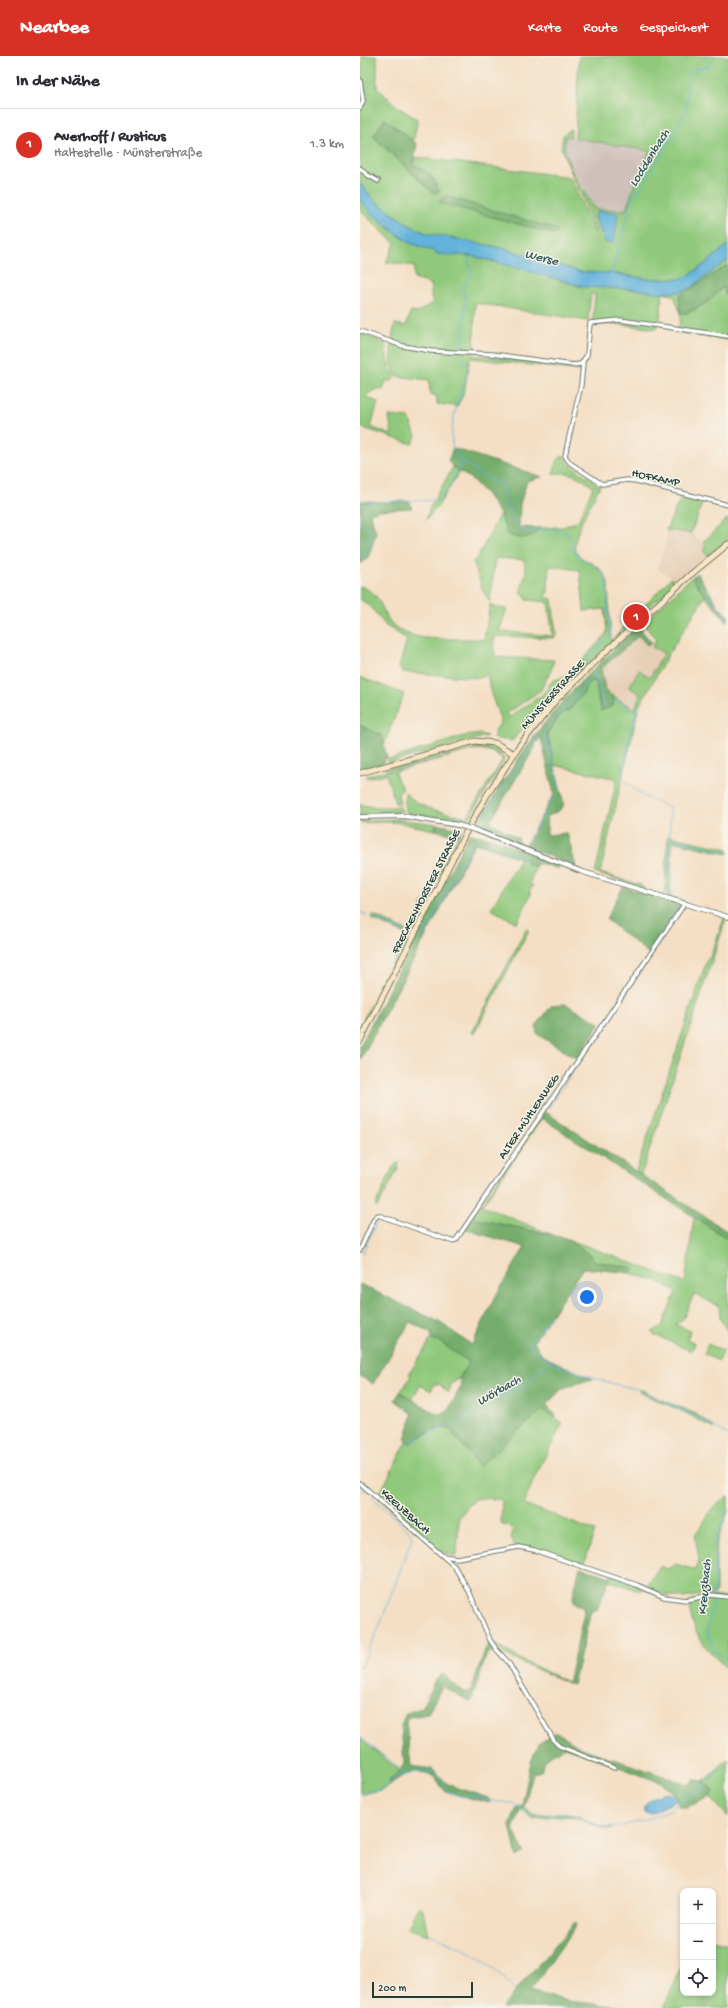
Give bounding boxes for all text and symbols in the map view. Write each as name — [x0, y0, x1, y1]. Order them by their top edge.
text: Nearbee — [20, 17, 89, 40]
text: Karte — [528, 20, 561, 37]
text: Route — [583, 20, 617, 37]
text: Gespeichert — [639, 20, 708, 37]
text: In der Nähe — [16, 72, 99, 92]
water label: Loddenbach — [627, 126, 674, 190]
text: Averhoff / Rusticus — [54, 128, 166, 146]
text: 1 — [26, 137, 32, 152]
text: 1.3 km — [310, 137, 344, 152]
text: Haltestelle · Münsterstraße — [54, 146, 202, 161]
water label: Werse — [523, 247, 561, 270]
street label: HOFKAMP — [630, 467, 681, 491]
pin: 1 — [623, 602, 649, 632]
street label: MÜNSTERSTRASSE — [518, 657, 589, 733]
street label: FRECKENHORSTER STRASSE — [389, 827, 464, 957]
street label: ALTER MÜHLENWEG — [496, 1071, 564, 1162]
your location — [577, 1287, 597, 1307]
water label: Wörbach — [475, 1372, 525, 1410]
street label: KREUZBACH — [377, 1487, 432, 1538]
water label: Kreuzbach — [696, 1558, 715, 1616]
map controls — [680, 1888, 716, 1996]
button: + — [680, 1888, 716, 1924]
button: − — [680, 1924, 716, 1960]
button: locate — [680, 1960, 716, 1996]
scale bar — [372, 1980, 473, 1999]
text: 200 m — [378, 1983, 406, 1995]

